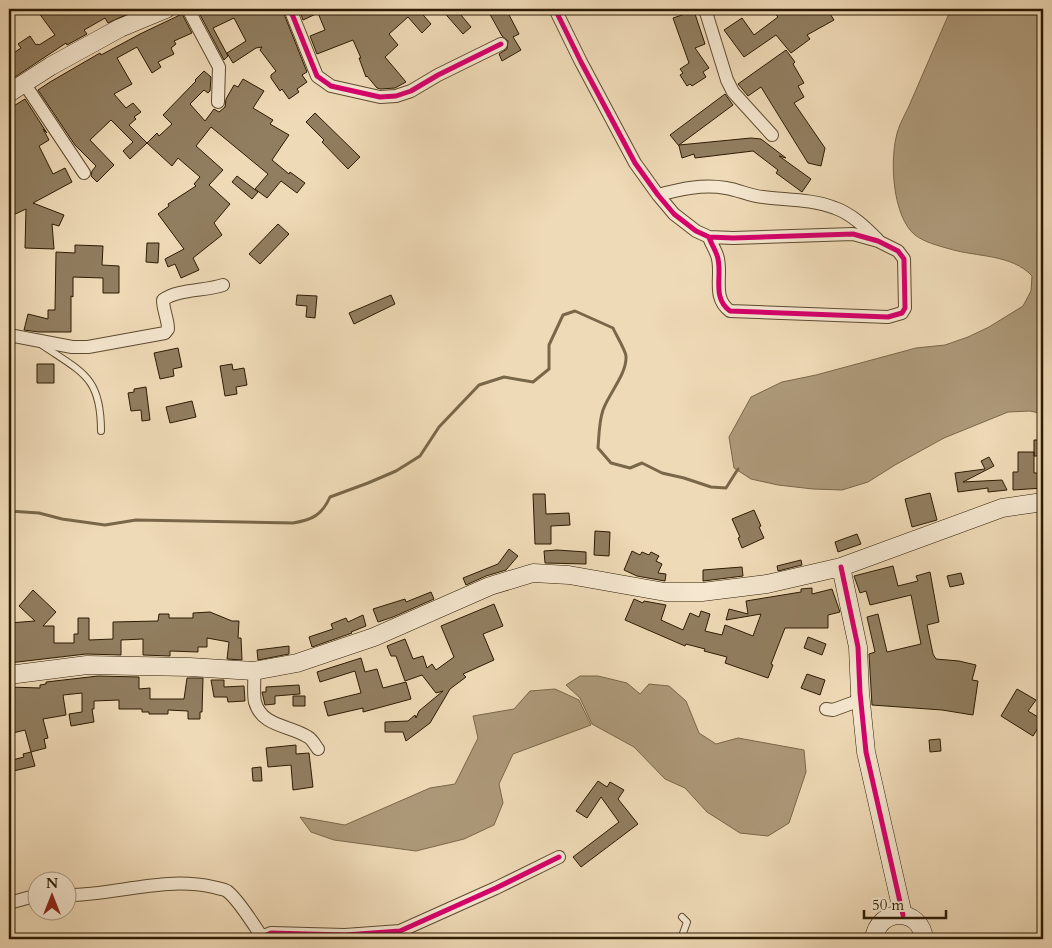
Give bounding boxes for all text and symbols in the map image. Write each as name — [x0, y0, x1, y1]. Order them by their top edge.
north arrow — [28, 870, 78, 920]
text: N — [46, 874, 58, 893]
scale bar — [864, 888, 947, 920]
text: 50 m — [872, 895, 904, 915]

